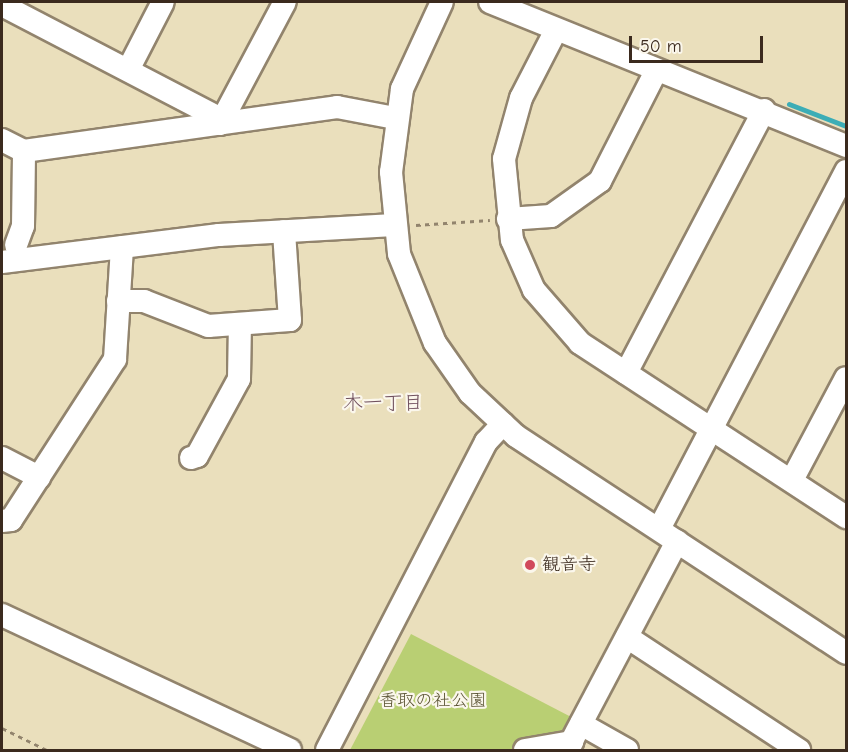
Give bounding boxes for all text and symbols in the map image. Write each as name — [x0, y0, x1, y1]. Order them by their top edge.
scale bar — [632, 24, 766, 62]
text: 50 m — [640, 36, 682, 57]
district label: 木一丁目 — [343, 390, 423, 414]
place label: 観音寺 — [542, 554, 596, 576]
marker: 観音寺 — [523, 558, 537, 572]
park label: 香取の社公園 — [379, 690, 487, 712]

